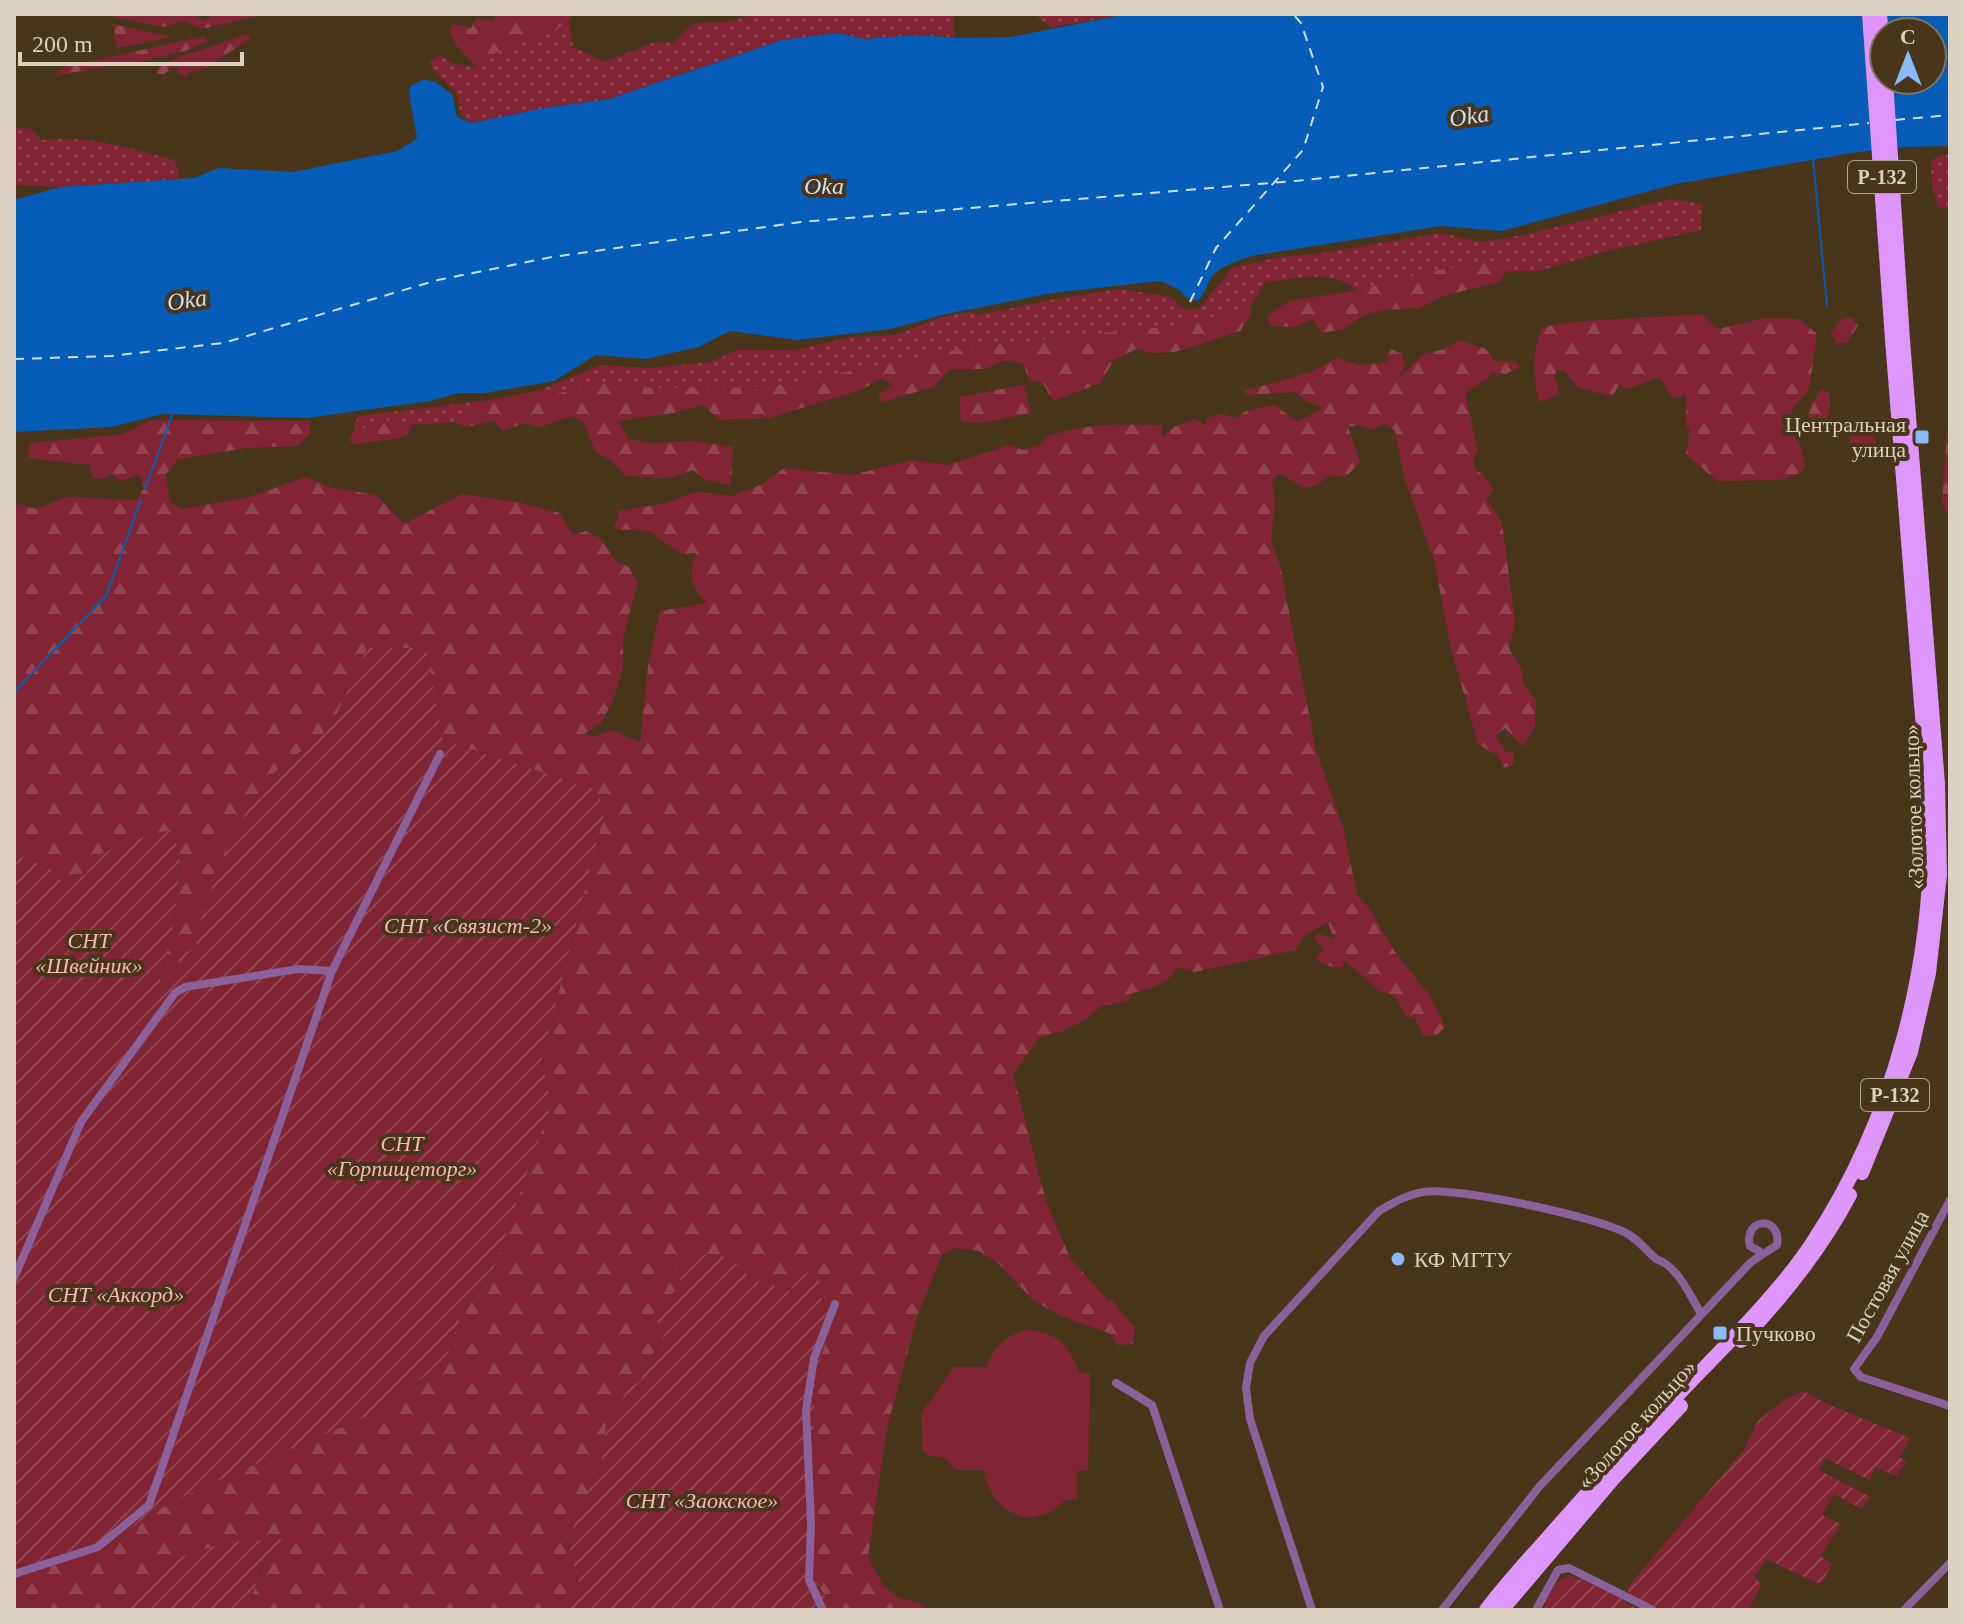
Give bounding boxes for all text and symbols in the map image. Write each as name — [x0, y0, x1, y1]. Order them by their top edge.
scale bar — [20, 16, 242, 66]
north arrow — [1868, 16, 1948, 96]
text: С — [1900, 24, 1916, 49]
text: 200 m — [32, 31, 93, 57]
water label: Oka — [1447, 100, 1491, 132]
road number: Р-132 — [1848, 161, 1916, 193]
water label: Oka — [804, 173, 844, 199]
water label: Oka — [165, 284, 209, 316]
place label: Центральная улица — [1785, 412, 1906, 462]
marker: Центральная улица — [1913, 428, 1931, 446]
street label: «Золотое кольцо» — [1898, 724, 1929, 890]
park label: СНТ «Связист-2» — [384, 913, 552, 938]
park label: СНТ «Швейник» — [35, 928, 143, 978]
road number: Р-132 — [1861, 1079, 1929, 1111]
park label: СНТ «Горпищеторг» — [327, 1131, 477, 1181]
street label: Постовая улица — [1841, 1206, 1934, 1347]
place label: КФ МГТУ — [1414, 1247, 1512, 1272]
marker: КФ МГТУ — [1389, 1250, 1407, 1268]
park label: СНТ «Аккорд» — [48, 1282, 184, 1307]
place label: Пучково — [1736, 1321, 1816, 1346]
marker: Пучково — [1711, 1324, 1729, 1342]
street label: «Золотое кольцо» — [1572, 1355, 1701, 1494]
park label: СНТ «Заокское» — [626, 1488, 778, 1513]

